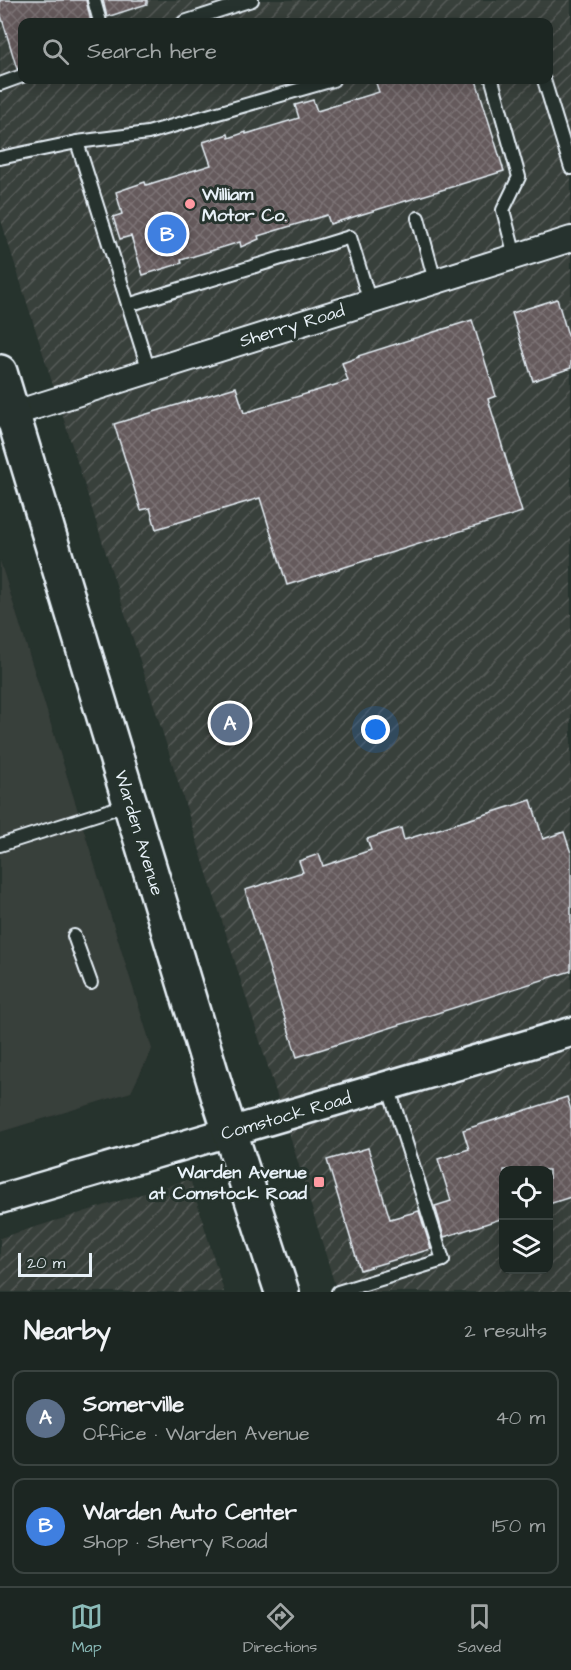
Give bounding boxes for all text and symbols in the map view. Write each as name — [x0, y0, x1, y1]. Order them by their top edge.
search box — [18, 18, 553, 84]
icon: search — [39, 35, 72, 68]
text: Search here — [87, 36, 217, 67]
place label: William Motor Co. — [201, 182, 287, 228]
marker: William Motor Co. — [183, 197, 197, 211]
pin: B — [148, 212, 186, 256]
street label: Sherry Road — [236, 298, 348, 355]
pin: A — [210, 700, 250, 746]
your location — [361, 715, 390, 744]
street label: Warden Avenue — [108, 767, 170, 899]
street label: Comstock Road — [218, 1085, 354, 1147]
place label: Warden Avenue at Comstock Road — [148, 1160, 308, 1206]
map controls — [499, 1166, 553, 1274]
button: locate — [499, 1166, 553, 1220]
marker: Warden Avenue at Comstock Road — [312, 1175, 326, 1189]
button: layers — [499, 1220, 553, 1274]
scale bar — [18, 1250, 92, 1278]
text: 20 m — [27, 1252, 65, 1274]
text: Nearby — [24, 1313, 111, 1349]
text: 2 results — [464, 1317, 547, 1345]
text: Somerville — [83, 1389, 184, 1420]
text: A — [39, 1404, 52, 1432]
text: 40 m — [495, 1404, 545, 1432]
text: Office · Warden Avenue — [83, 1420, 310, 1448]
text: Warden Auto Center — [83, 1497, 297, 1528]
text: B — [38, 1512, 53, 1540]
text: 150 m — [492, 1512, 545, 1540]
text: Shop · Sherry Road — [83, 1528, 268, 1556]
tab: Map — [70, 1600, 103, 1658]
tab: Directions — [243, 1600, 317, 1658]
tab: Saved — [457, 1600, 501, 1658]

